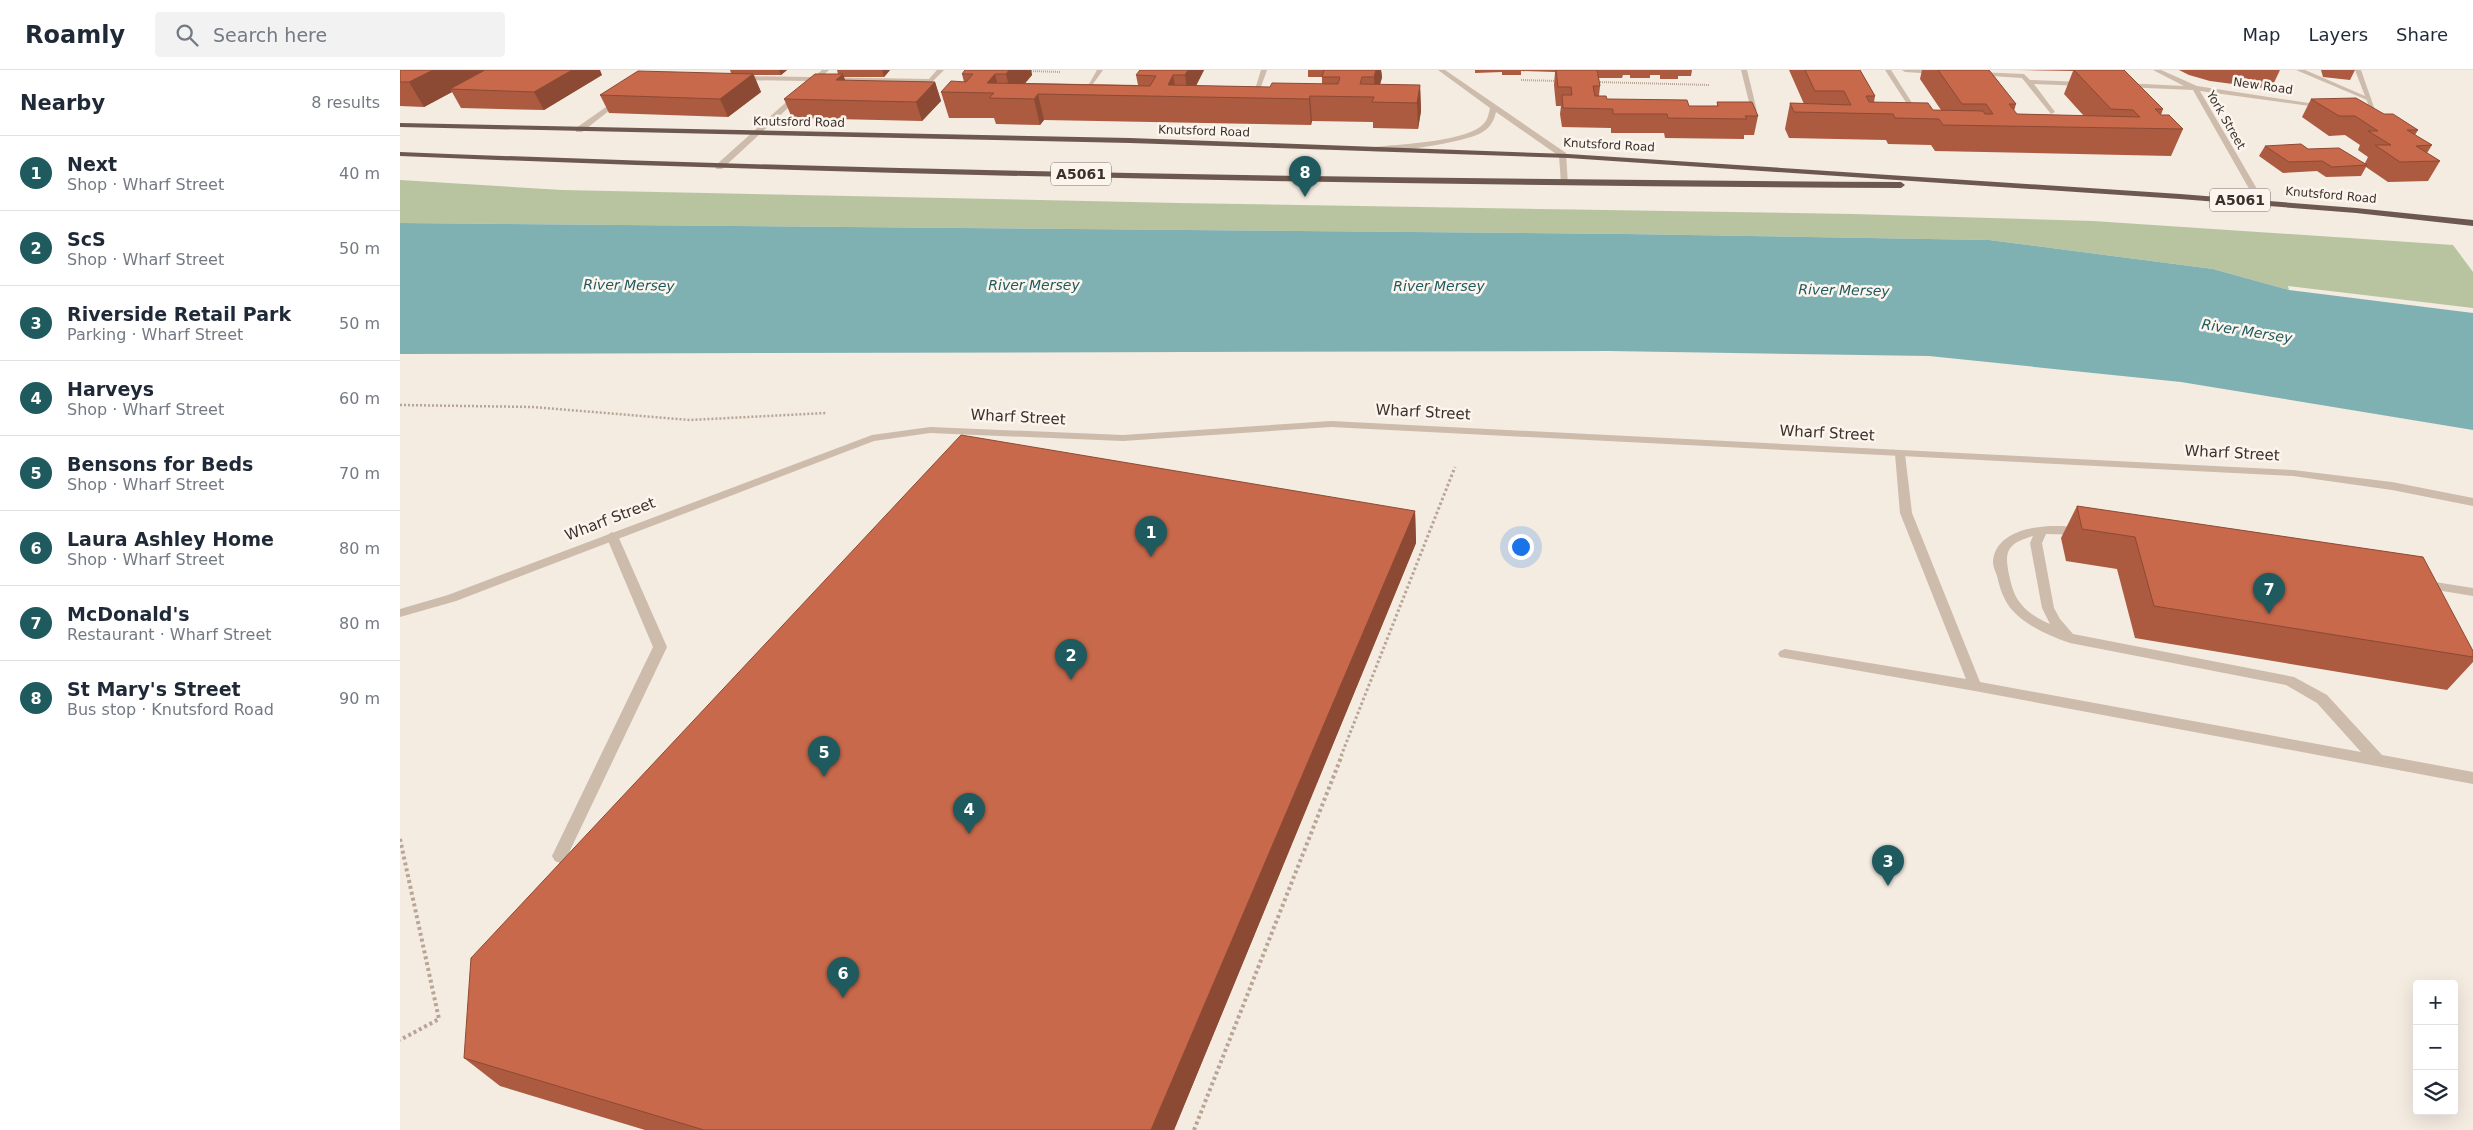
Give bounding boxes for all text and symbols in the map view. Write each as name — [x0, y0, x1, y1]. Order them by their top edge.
search box — [155, 12, 505, 57]
text: Roamly — [25, 21, 125, 49]
icon: search — [173, 21, 201, 49]
text: Search here — [213, 24, 327, 46]
text: Map — [2242, 24, 2280, 45]
text: Layers — [2308, 24, 2368, 45]
text: Share — [2396, 24, 2448, 45]
street label: New Road — [2232, 75, 2294, 97]
street label: York Street — [2203, 87, 2249, 152]
text: Nearby — [20, 91, 105, 115]
text: 8 results — [311, 93, 380, 112]
street label: Knutsford Road — [753, 114, 845, 130]
street label: Knutsford Road — [1158, 122, 1250, 140]
street label: Knutsford Road — [1563, 136, 1655, 154]
text: Next — [67, 153, 117, 175]
pin: 8 — [1289, 156, 1321, 197]
road number: A5061 — [1051, 162, 1111, 186]
text: 1 — [30, 164, 42, 183]
text: 40 m — [339, 164, 380, 183]
text: Shop · Wharf Street — [67, 175, 224, 194]
street label: Knutsford Road — [2285, 184, 2377, 206]
road number: A5061 — [2210, 188, 2270, 212]
text: ScS — [67, 228, 106, 250]
text: 2 — [30, 239, 42, 258]
text: 50 m — [339, 239, 380, 258]
text: Shop · Wharf Street — [67, 250, 224, 269]
water label: River Mersey — [583, 276, 676, 294]
water label: River Mersey — [988, 277, 1080, 293]
water label: River Mersey — [1393, 278, 1485, 294]
water label: River Mersey — [1798, 281, 1891, 299]
text: Riverside Retail Park — [67, 303, 291, 325]
text: 3 — [30, 314, 42, 333]
text: 50 m — [339, 314, 380, 333]
water label: River Mersey — [2201, 316, 2294, 346]
text: Parking · Wharf Street — [67, 325, 243, 344]
text: Harveys — [67, 378, 154, 400]
text: 4 — [30, 389, 42, 408]
text: 60 m — [339, 389, 380, 408]
text: Shop · Wharf Street — [67, 400, 224, 419]
street label: Wharf Street — [1375, 401, 1471, 423]
street label: Wharf Street — [970, 406, 1066, 428]
street label: Wharf Street — [1779, 422, 1875, 444]
street label: Wharf Street — [2184, 442, 2280, 464]
text: Bensons for Beds — [67, 453, 253, 475]
text: 5 — [30, 464, 42, 483]
text: 70 m — [339, 464, 380, 483]
text: Shop · Wharf Street — [67, 475, 224, 494]
street label: Wharf Street — [562, 493, 658, 544]
pin: 1 — [1135, 516, 1167, 557]
text: Laura Ashley Home — [67, 528, 274, 550]
your location — [1508, 534, 1534, 560]
text: 6 — [30, 539, 42, 558]
text: 80 m — [339, 539, 380, 558]
text: Shop · Wharf Street — [67, 550, 224, 569]
pin: 7 — [2253, 573, 2285, 614]
text: McDonald's — [67, 603, 190, 625]
text: 7 — [30, 614, 42, 633]
text: 80 m — [339, 614, 380, 633]
text: Restaurant · Wharf Street — [67, 625, 272, 644]
pin: 2 — [1055, 639, 1087, 680]
text: St Mary's Street — [67, 678, 241, 700]
text: 8 — [30, 689, 42, 708]
text: 90 m — [339, 689, 380, 708]
text: Bus stop · Knutsford Road — [67, 700, 274, 719]
pin: 5 — [808, 736, 840, 777]
pin: 4 — [953, 793, 985, 834]
pin: 3 — [1872, 845, 1904, 886]
pin: 6 — [827, 957, 859, 998]
map controls — [2413, 980, 2458, 1115]
button: + — [2413, 980, 2458, 1025]
button: − — [2413, 1025, 2458, 1070]
button: layers — [2413, 1070, 2458, 1115]

